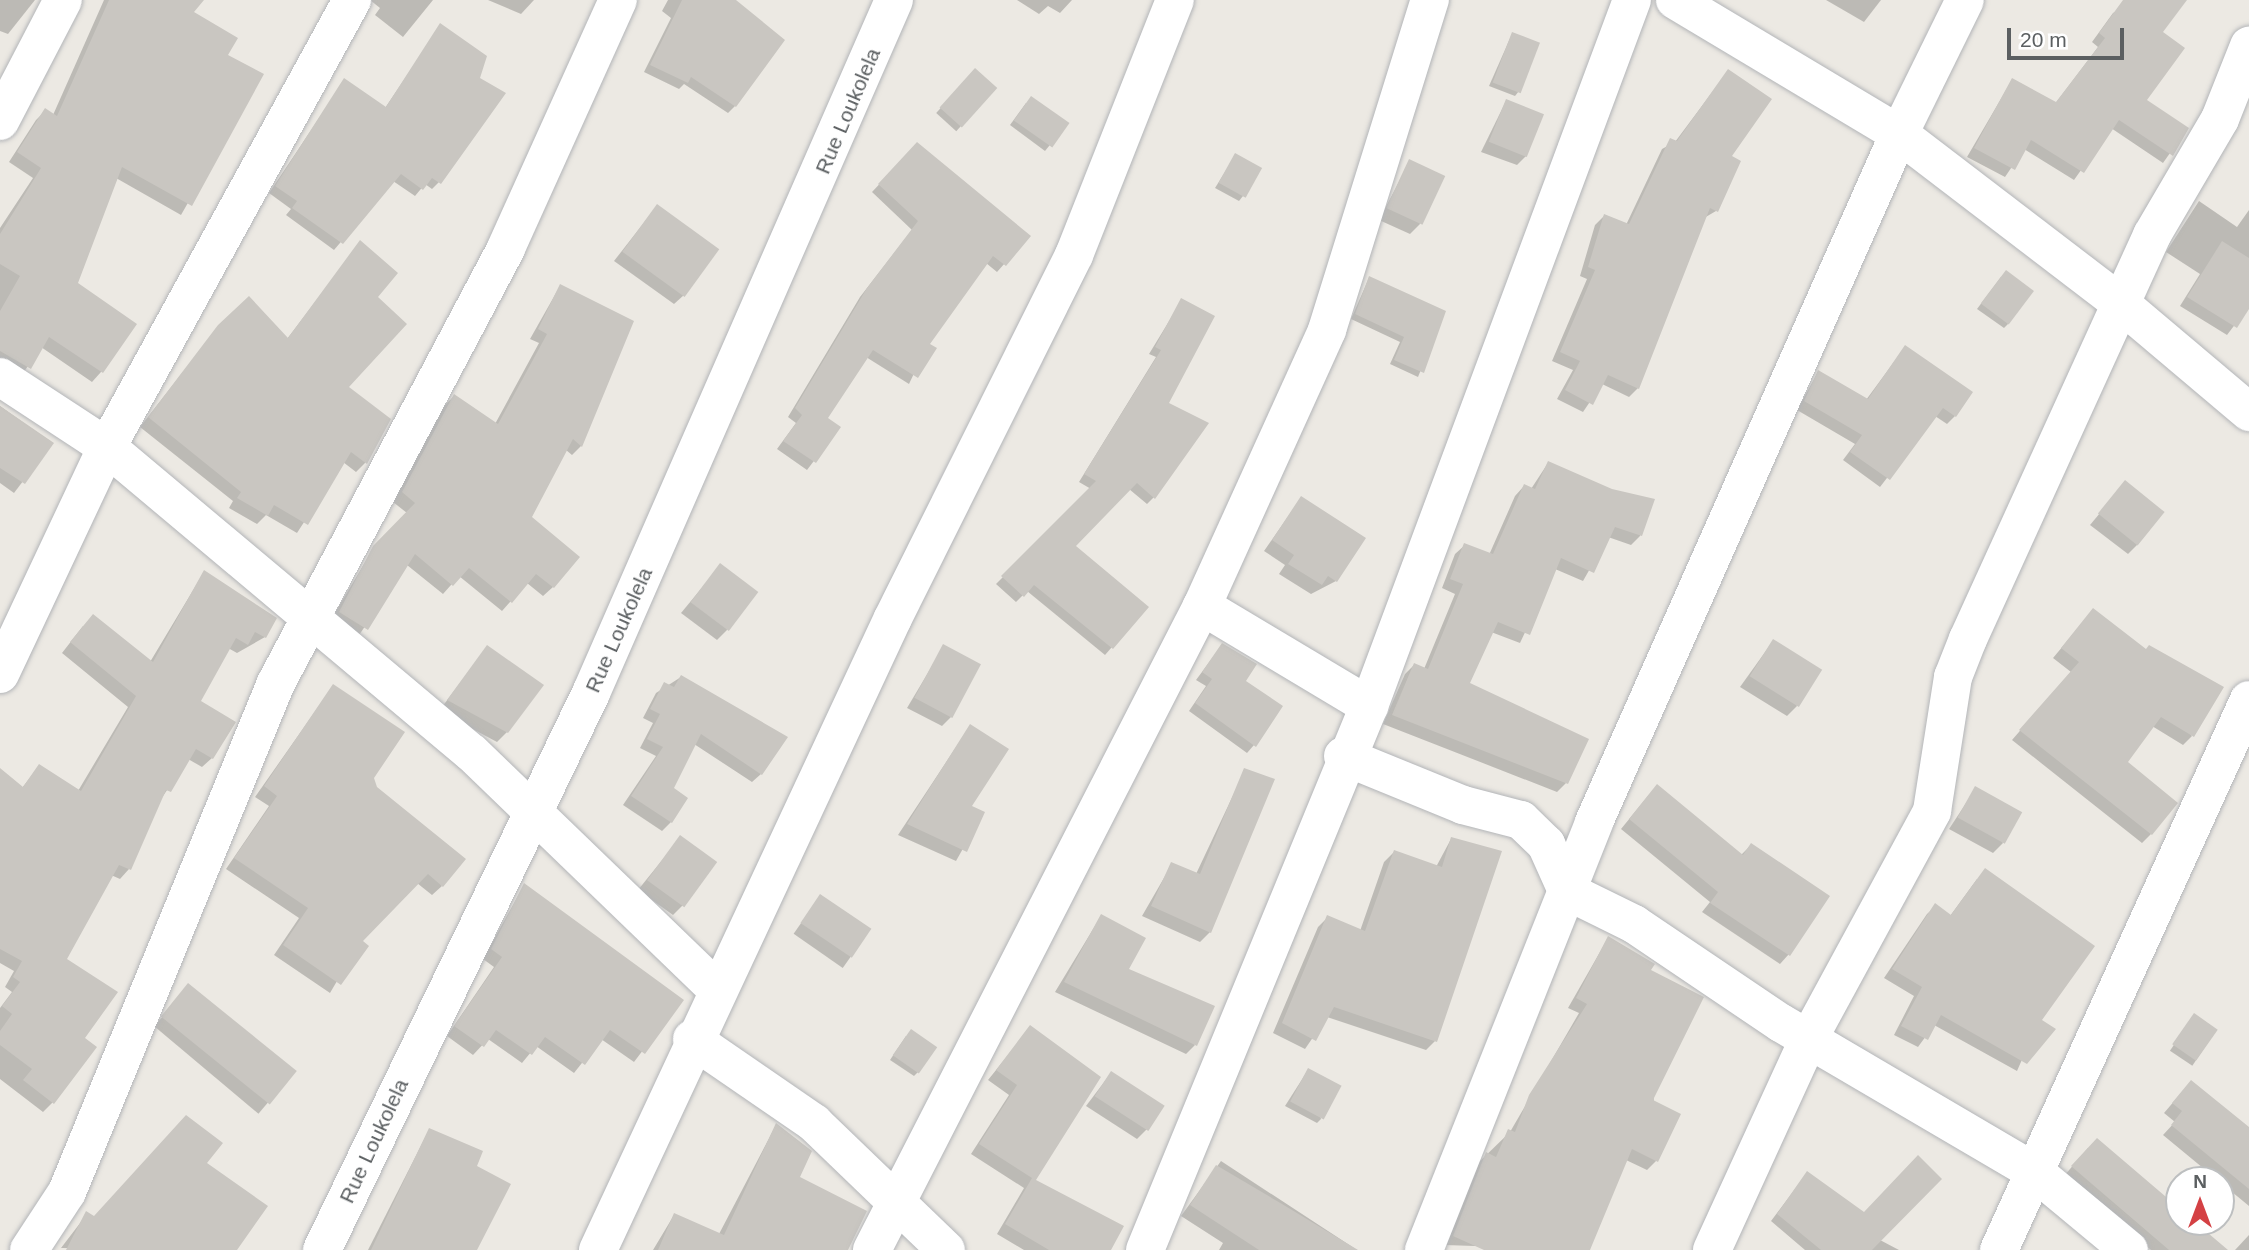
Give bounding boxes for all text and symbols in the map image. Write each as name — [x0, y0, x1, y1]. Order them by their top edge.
scale bar — [2011, 14, 2128, 58]
text: 20 m — [2020, 28, 2067, 51]
street label: Rue Loukolela — [810, 44, 886, 178]
street label: Rue Loukolela — [580, 564, 658, 696]
street label: Rue Loukolela — [334, 1075, 414, 1207]
north arrow — [2165, 1166, 2235, 1236]
text: N — [2193, 1171, 2207, 1192]

